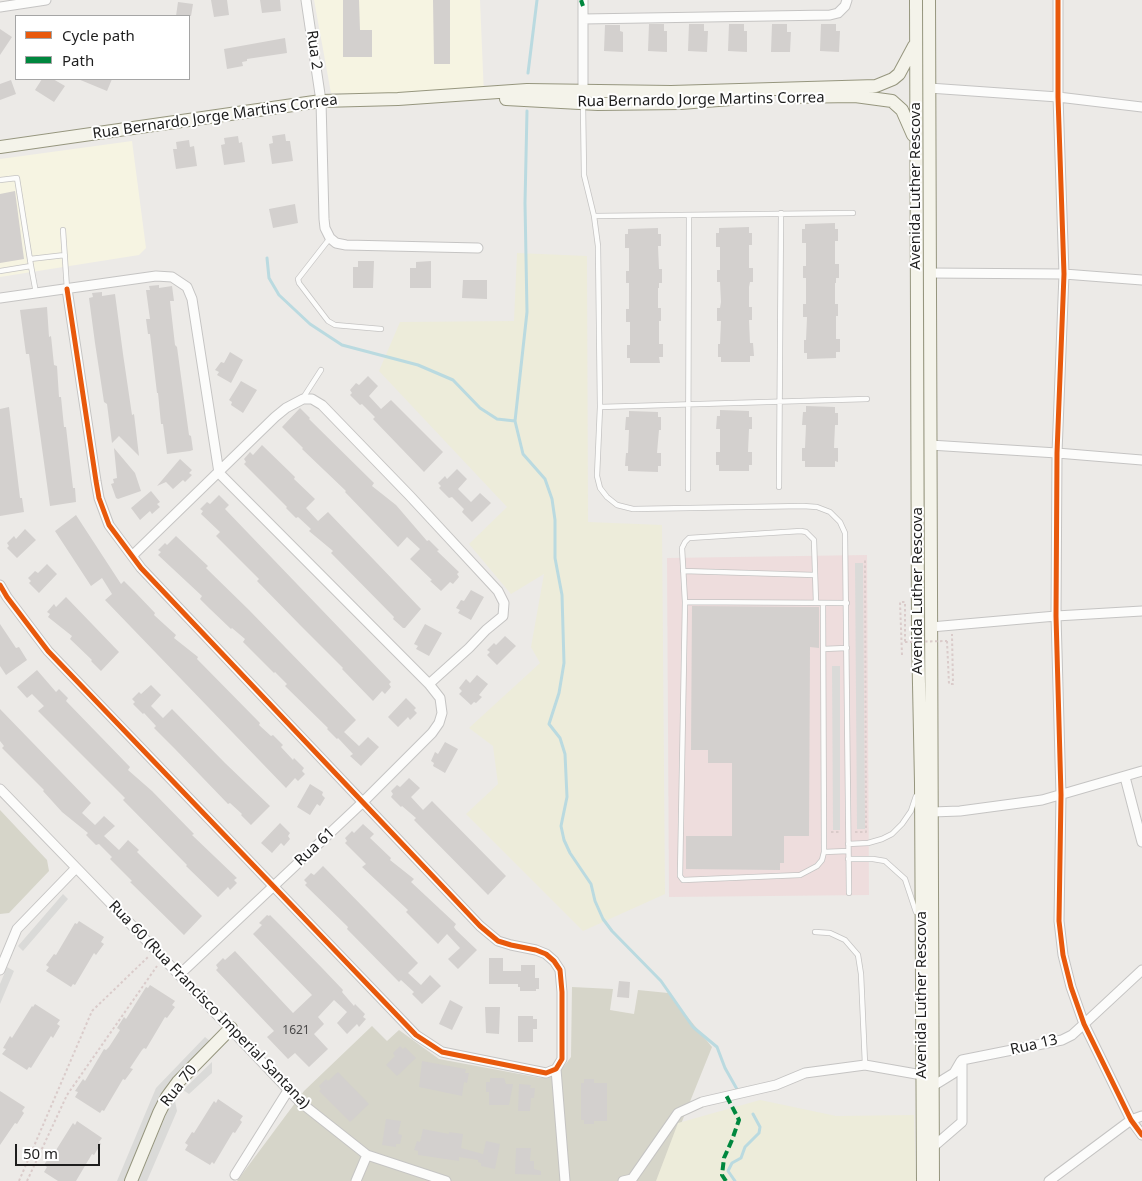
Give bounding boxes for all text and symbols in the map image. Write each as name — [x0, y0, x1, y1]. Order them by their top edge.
legend — [15, 15, 190, 80]
text: Cycle path — [62, 25, 135, 45]
street label: Rua 2 — [302, 29, 326, 71]
text: Path — [62, 50, 94, 70]
street label: Rua Bernardo Jorge Martins Correa — [577, 89, 825, 111]
street label: Rua Bernardo Jorge Martins Correa — [91, 91, 339, 143]
street label: Avenida Luther Rescova — [907, 102, 925, 270]
street label: Avenida Luther Rescova — [909, 507, 927, 675]
street label: Rua 61 — [291, 824, 339, 870]
street label: Rua 60 (Rua Francisco Imperial Santana) — [105, 897, 313, 1113]
street label: Avenida Luther Rescova — [913, 911, 931, 1079]
house number: 1621 — [282, 1024, 310, 1038]
street label: Rua 13 — [1009, 1031, 1059, 1059]
street label: Rua 70 — [157, 1062, 201, 1110]
scale bar — [18, 1134, 102, 1166]
text: 50 m — [23, 1143, 58, 1163]

